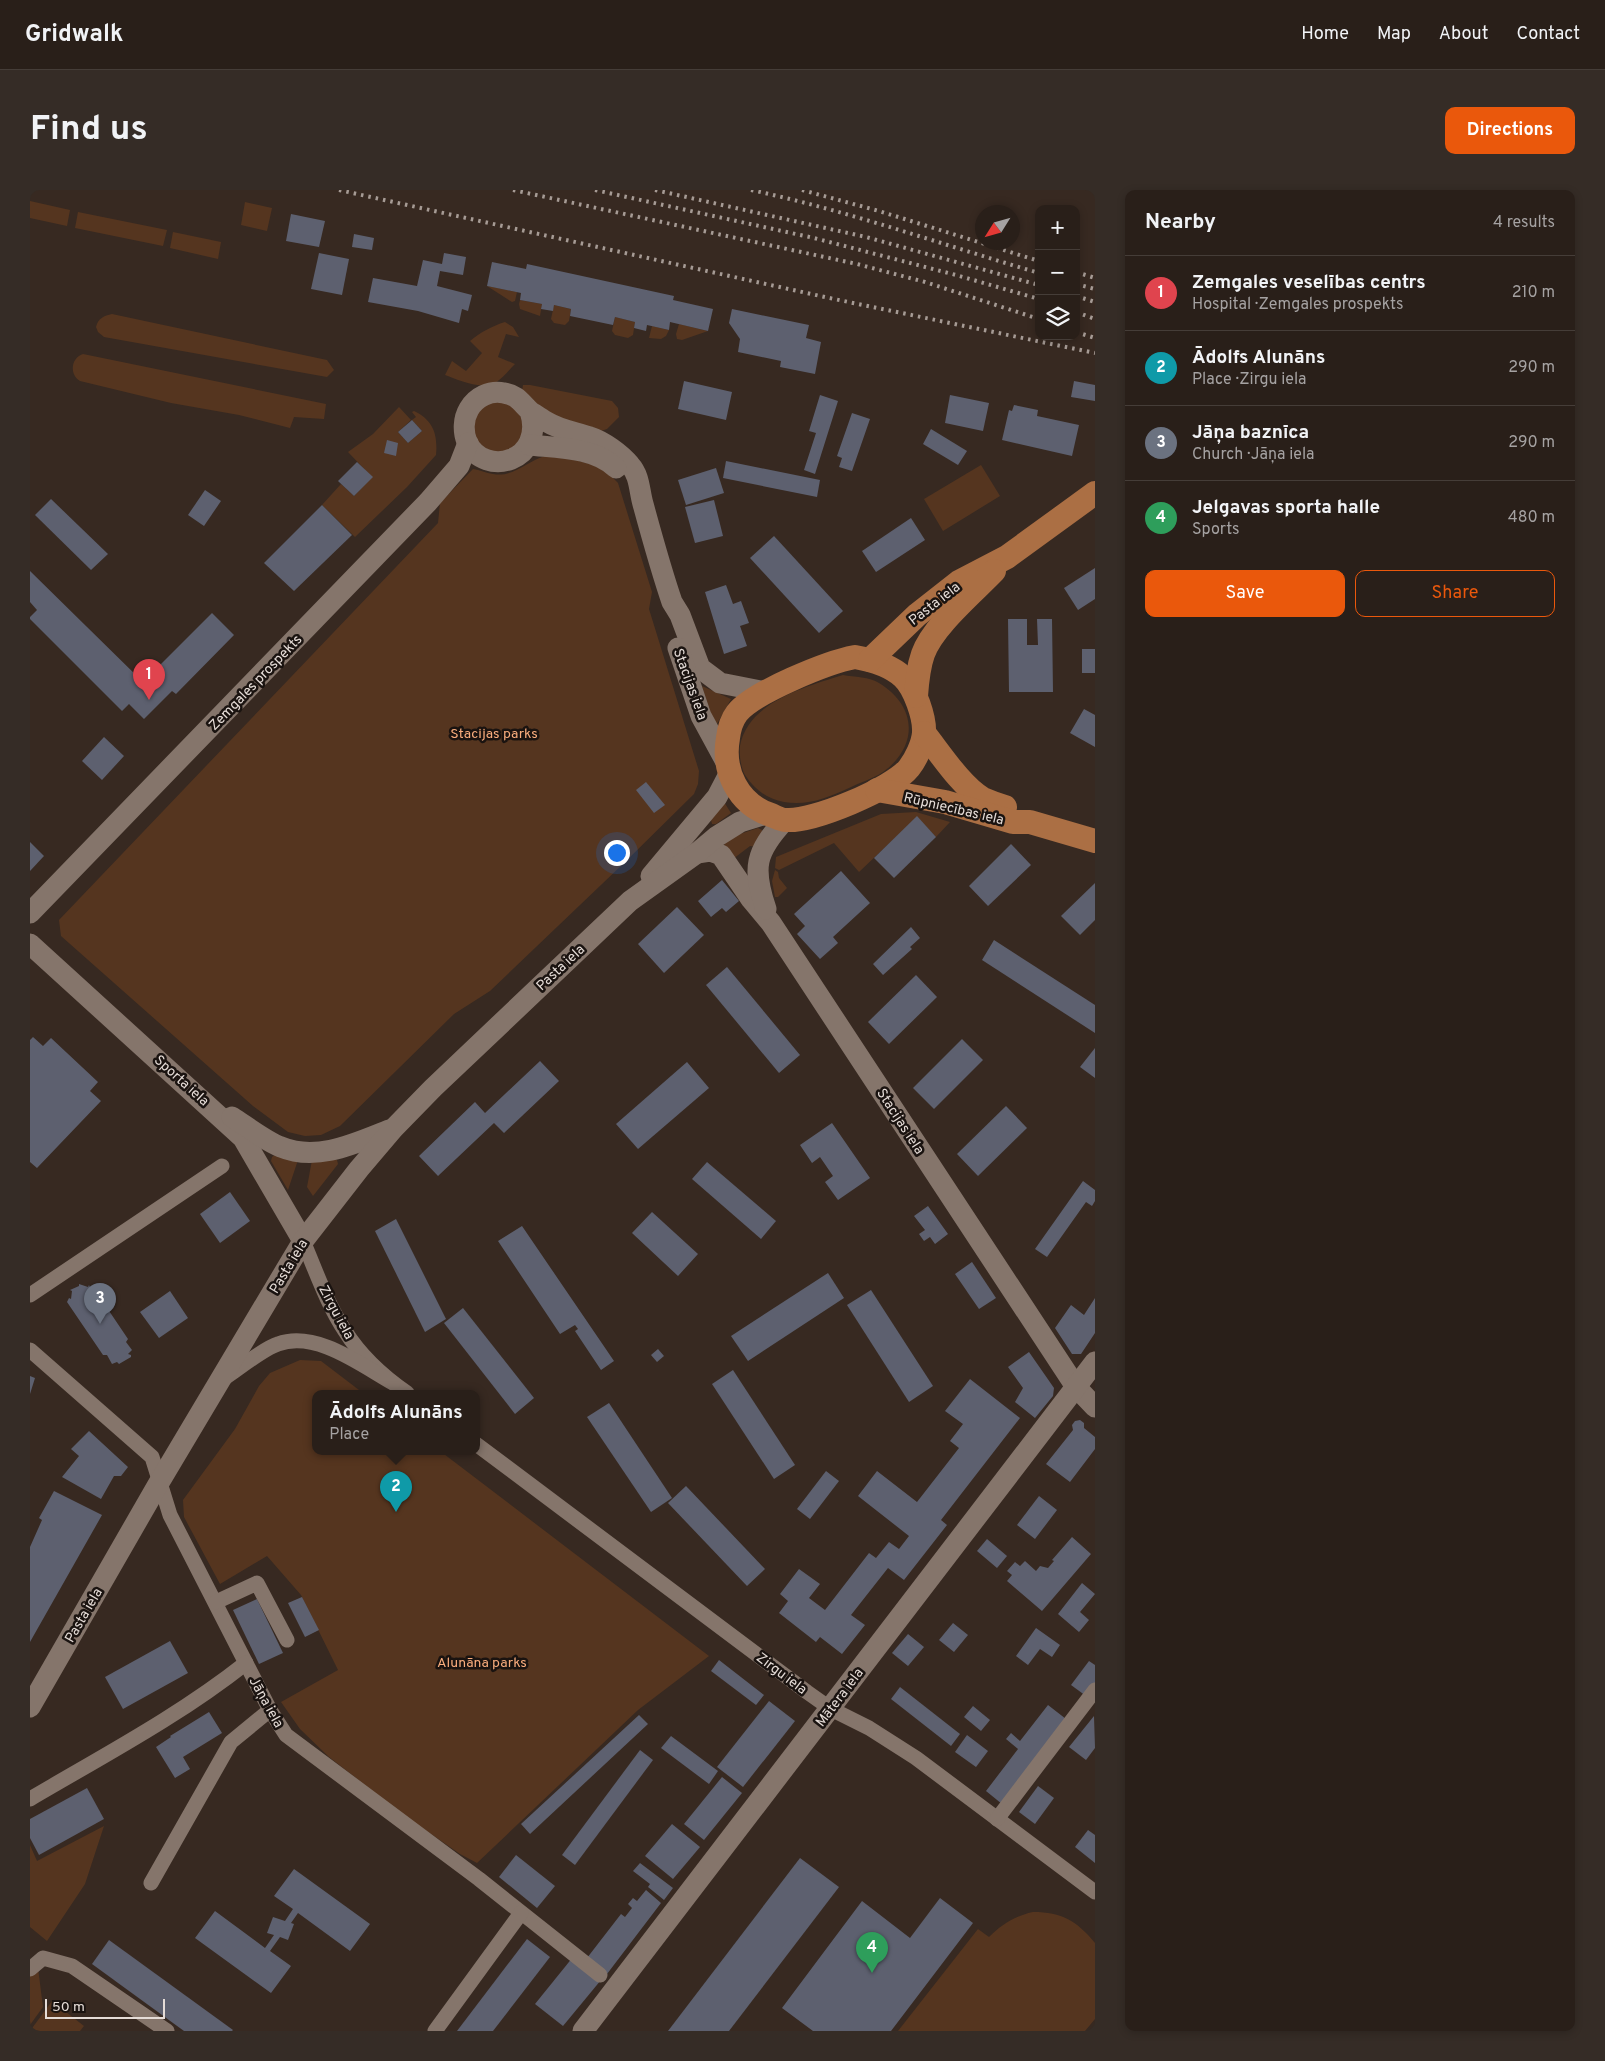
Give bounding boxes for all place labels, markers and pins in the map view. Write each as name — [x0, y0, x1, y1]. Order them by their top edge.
pin: 1 — [133, 659, 165, 700]
pin: 3 — [84, 1283, 116, 1324]
pin: 2 — [380, 1471, 412, 1512]
pin: 4 — [856, 1932, 888, 1973]

